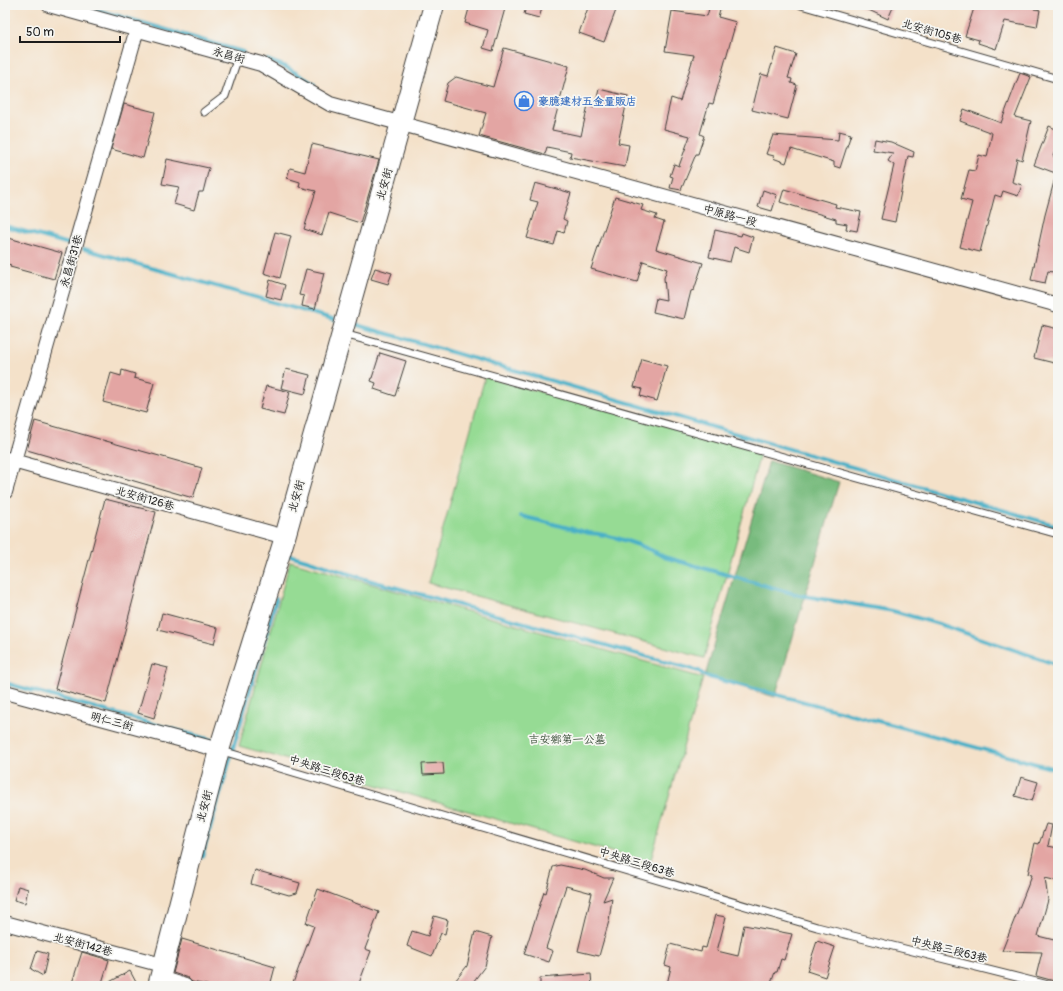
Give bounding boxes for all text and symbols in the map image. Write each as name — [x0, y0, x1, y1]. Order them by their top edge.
street label: 北安街105巷 — [900, 17, 963, 46]
scale bar — [20, 18, 120, 44]
text: 50 m — [26, 25, 54, 40]
street label: 永昌街 — [211, 45, 247, 67]
shop icon: 豪臆建材五金量販店 — [513, 90, 535, 112]
place label: 豪臆建材五金量販店 — [538, 95, 637, 108]
street label: 北安街 — [374, 166, 396, 202]
street label: 中原路一段 — [702, 202, 758, 229]
street label: 永昌街31巷 — [58, 233, 85, 289]
street label: 北安街 — [286, 478, 308, 514]
street label: 北安街126巷 — [114, 484, 176, 513]
street label: 明仁三街 — [89, 710, 136, 734]
park label: 吉安鄉第一公墓 — [529, 733, 606, 746]
street label: 中央路三段63巷 — [287, 753, 366, 788]
street label: 北安街 — [194, 788, 215, 824]
street label: 中央路三段63巷 — [597, 845, 676, 880]
street label: 北安街142巷 — [52, 930, 114, 959]
street label: 中央路三段63巷 — [909, 934, 989, 965]

